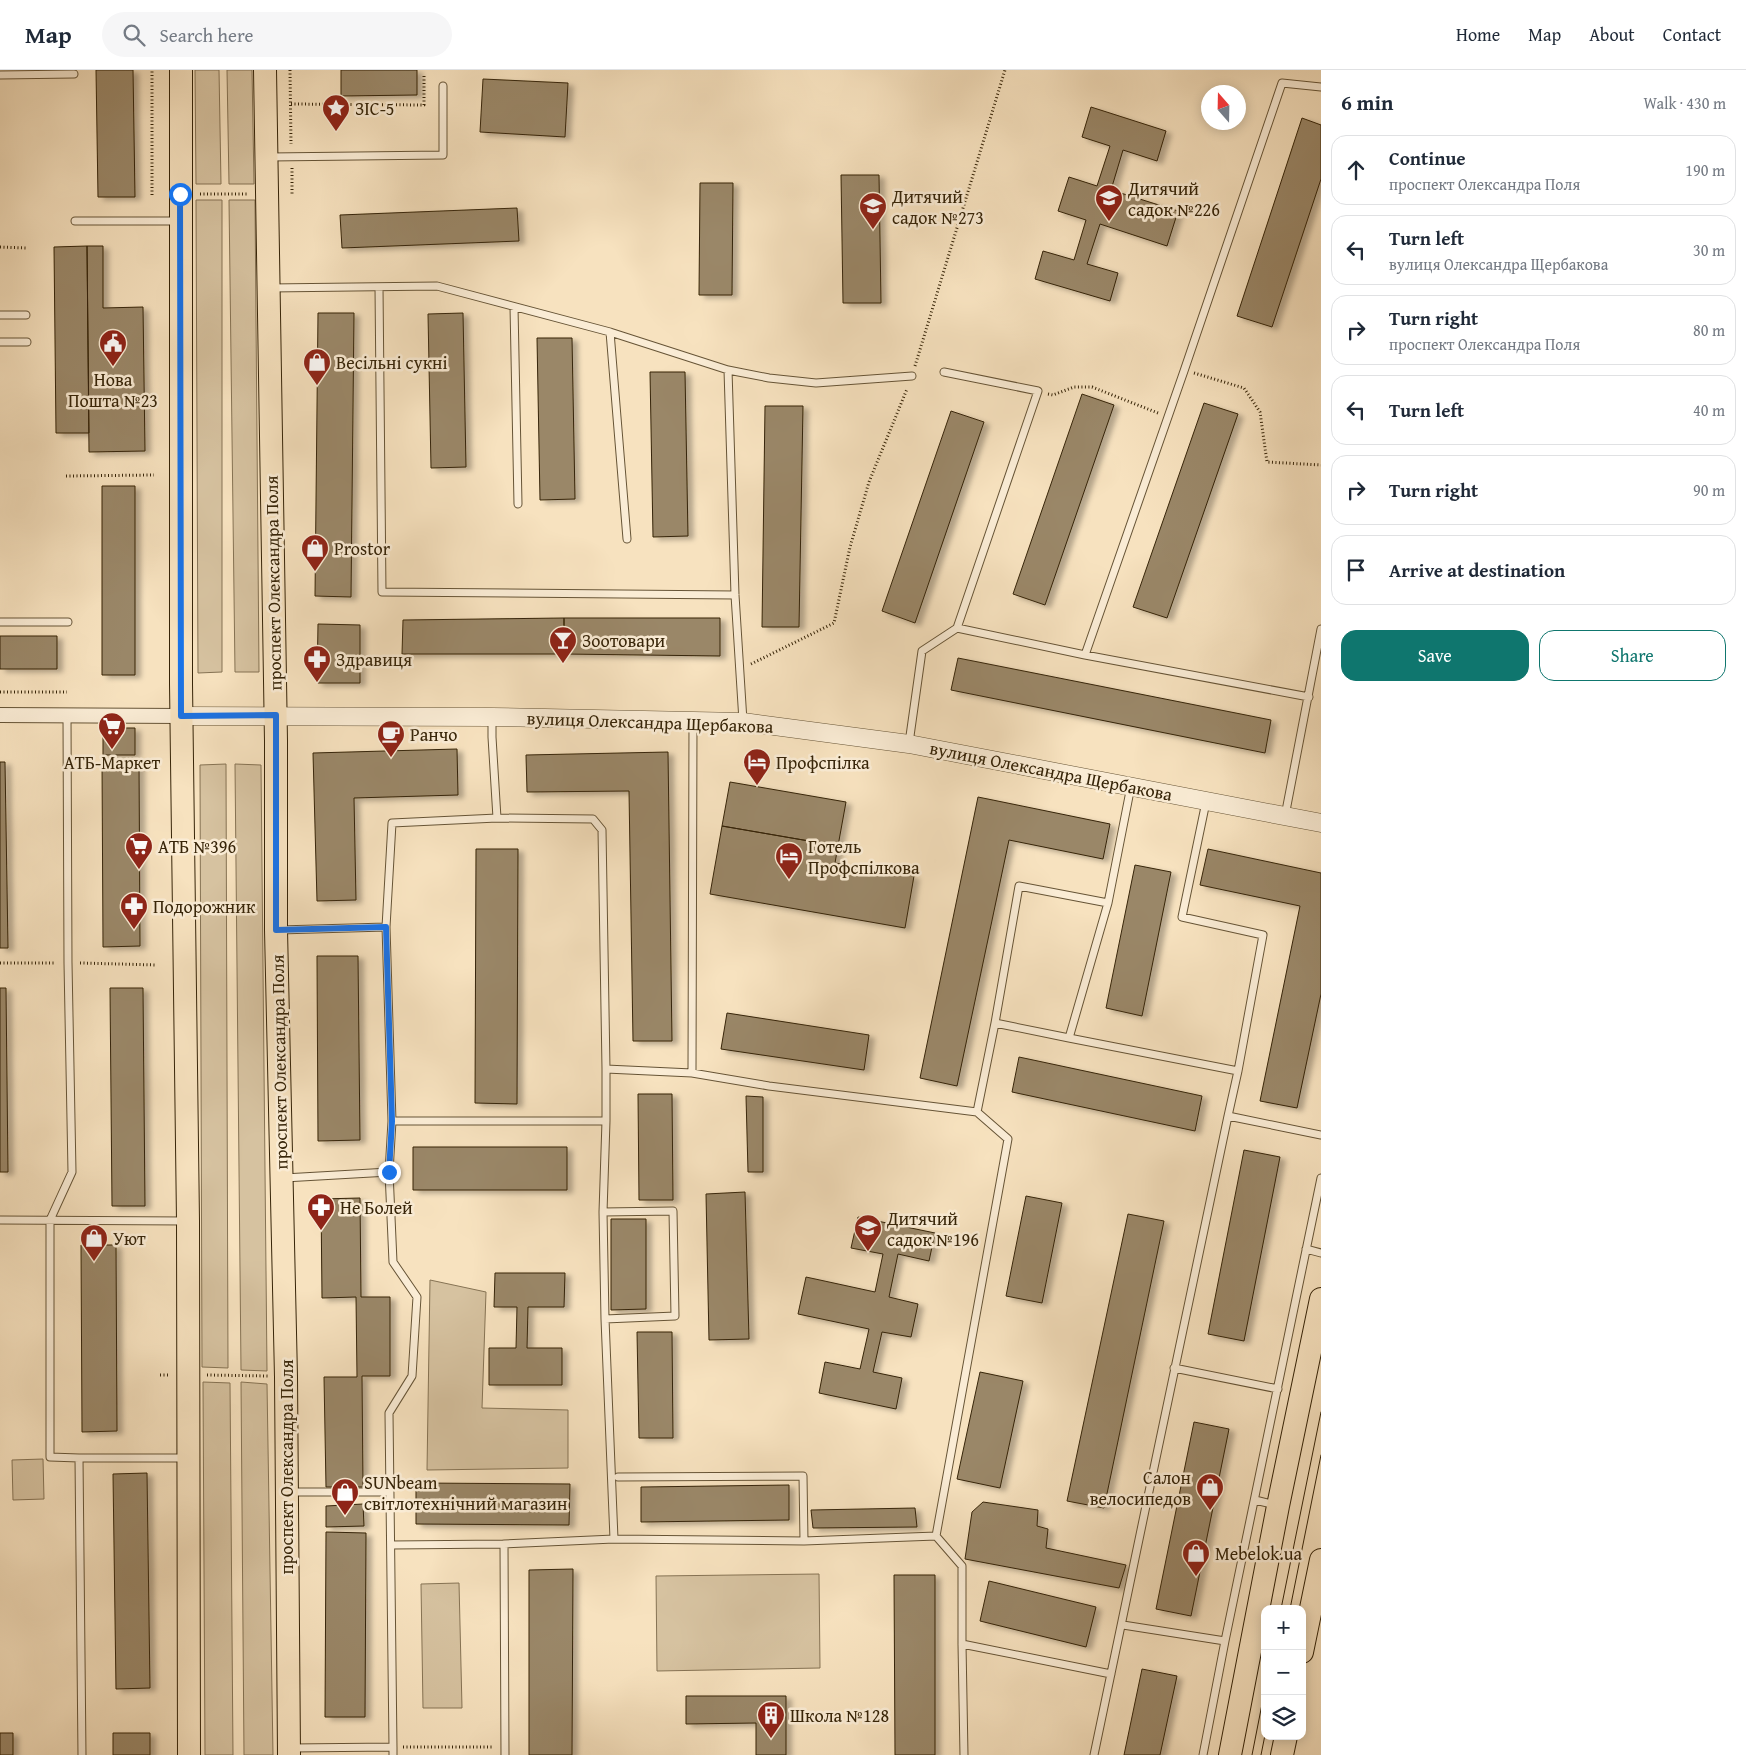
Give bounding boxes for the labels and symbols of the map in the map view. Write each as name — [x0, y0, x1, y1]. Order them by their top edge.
north arrow — [1201, 85, 1246, 130]
place icon: ЗІС-5 — [321, 93, 351, 132]
place label: ЗІС-5 — [355, 95, 394, 122]
place label: Дитячий садок №226 — [1127, 175, 1220, 223]
route start — [169, 183, 192, 206]
place label: Дитячий садок №273 — [891, 183, 984, 231]
school or university icon: Дитячий садок №226 — [1094, 183, 1124, 222]
school or university icon: Дитячий садок №273 — [858, 191, 888, 230]
public building icon: Нова Пошта №23 — [98, 328, 128, 367]
shop icon: Весільні сукні — [302, 347, 332, 386]
place label: Весільні сукні — [336, 349, 448, 376]
place label: Нова Пошта №23 — [68, 366, 158, 414]
street label: проспект Олександра Поля — [258, 475, 288, 691]
shop icon: Prostor — [300, 533, 330, 572]
place label: Prostor — [334, 535, 391, 562]
bar icon: Зоотовари — [548, 625, 578, 664]
place label: Зоотовари — [582, 627, 666, 654]
pharmacy icon: Здравиця — [302, 644, 332, 683]
place label: Здравиця — [336, 646, 412, 673]
street label: вулиця Олександра Щербакова — [526, 704, 774, 740]
supermarket icon: АТБ-Маркет — [97, 711, 127, 750]
cafe icon: Ранчо — [376, 719, 406, 758]
place label: Ранчо — [410, 721, 458, 748]
street label: вулиця Олександра Щербакова — [927, 734, 1175, 808]
hotel icon: Профспілка — [742, 747, 772, 786]
place label: АТБ-Маркет — [64, 749, 160, 776]
place label: Профспілка — [776, 749, 870, 776]
supermarket icon: АТБ №396 — [124, 831, 154, 870]
place label: АТБ №396 — [158, 833, 236, 860]
place label: Готель Профспілкова — [808, 833, 920, 881]
hotel icon: Готель Профспілкова — [774, 841, 804, 880]
pharmacy icon: Подорожник — [119, 891, 149, 930]
place label: Подорожник — [153, 893, 256, 920]
street label: проспект Олександра Поля — [264, 954, 294, 1170]
route end — [378, 1161, 401, 1184]
pharmacy icon: Не Болей — [306, 1192, 336, 1231]
place label: Не Болей — [340, 1194, 413, 1221]
place label: Дитячий садок №196 — [886, 1205, 979, 1253]
school or university icon: Дитячий садок №196 — [853, 1213, 883, 1252]
shop icon: Уют — [79, 1223, 109, 1262]
place label: Уют — [113, 1225, 146, 1252]
street label: проспект Олександра Поля — [273, 1359, 300, 1575]
place label: Салон велосипедов — [1090, 1464, 1191, 1512]
place label: SUNbeam світлотехнічний магазин — [364, 1469, 567, 1517]
shop icon: Салон велосипедов — [1195, 1472, 1225, 1511]
shop icon: SUNbeam світлотехнічний магазин — [330, 1477, 360, 1516]
shop icon: Mebelok.ua — [1181, 1538, 1211, 1577]
place label: Mebelok.ua — [1215, 1540, 1302, 1567]
building icon: Школа №128 — [756, 1700, 786, 1739]
place label: Школа №128 — [790, 1702, 889, 1729]

